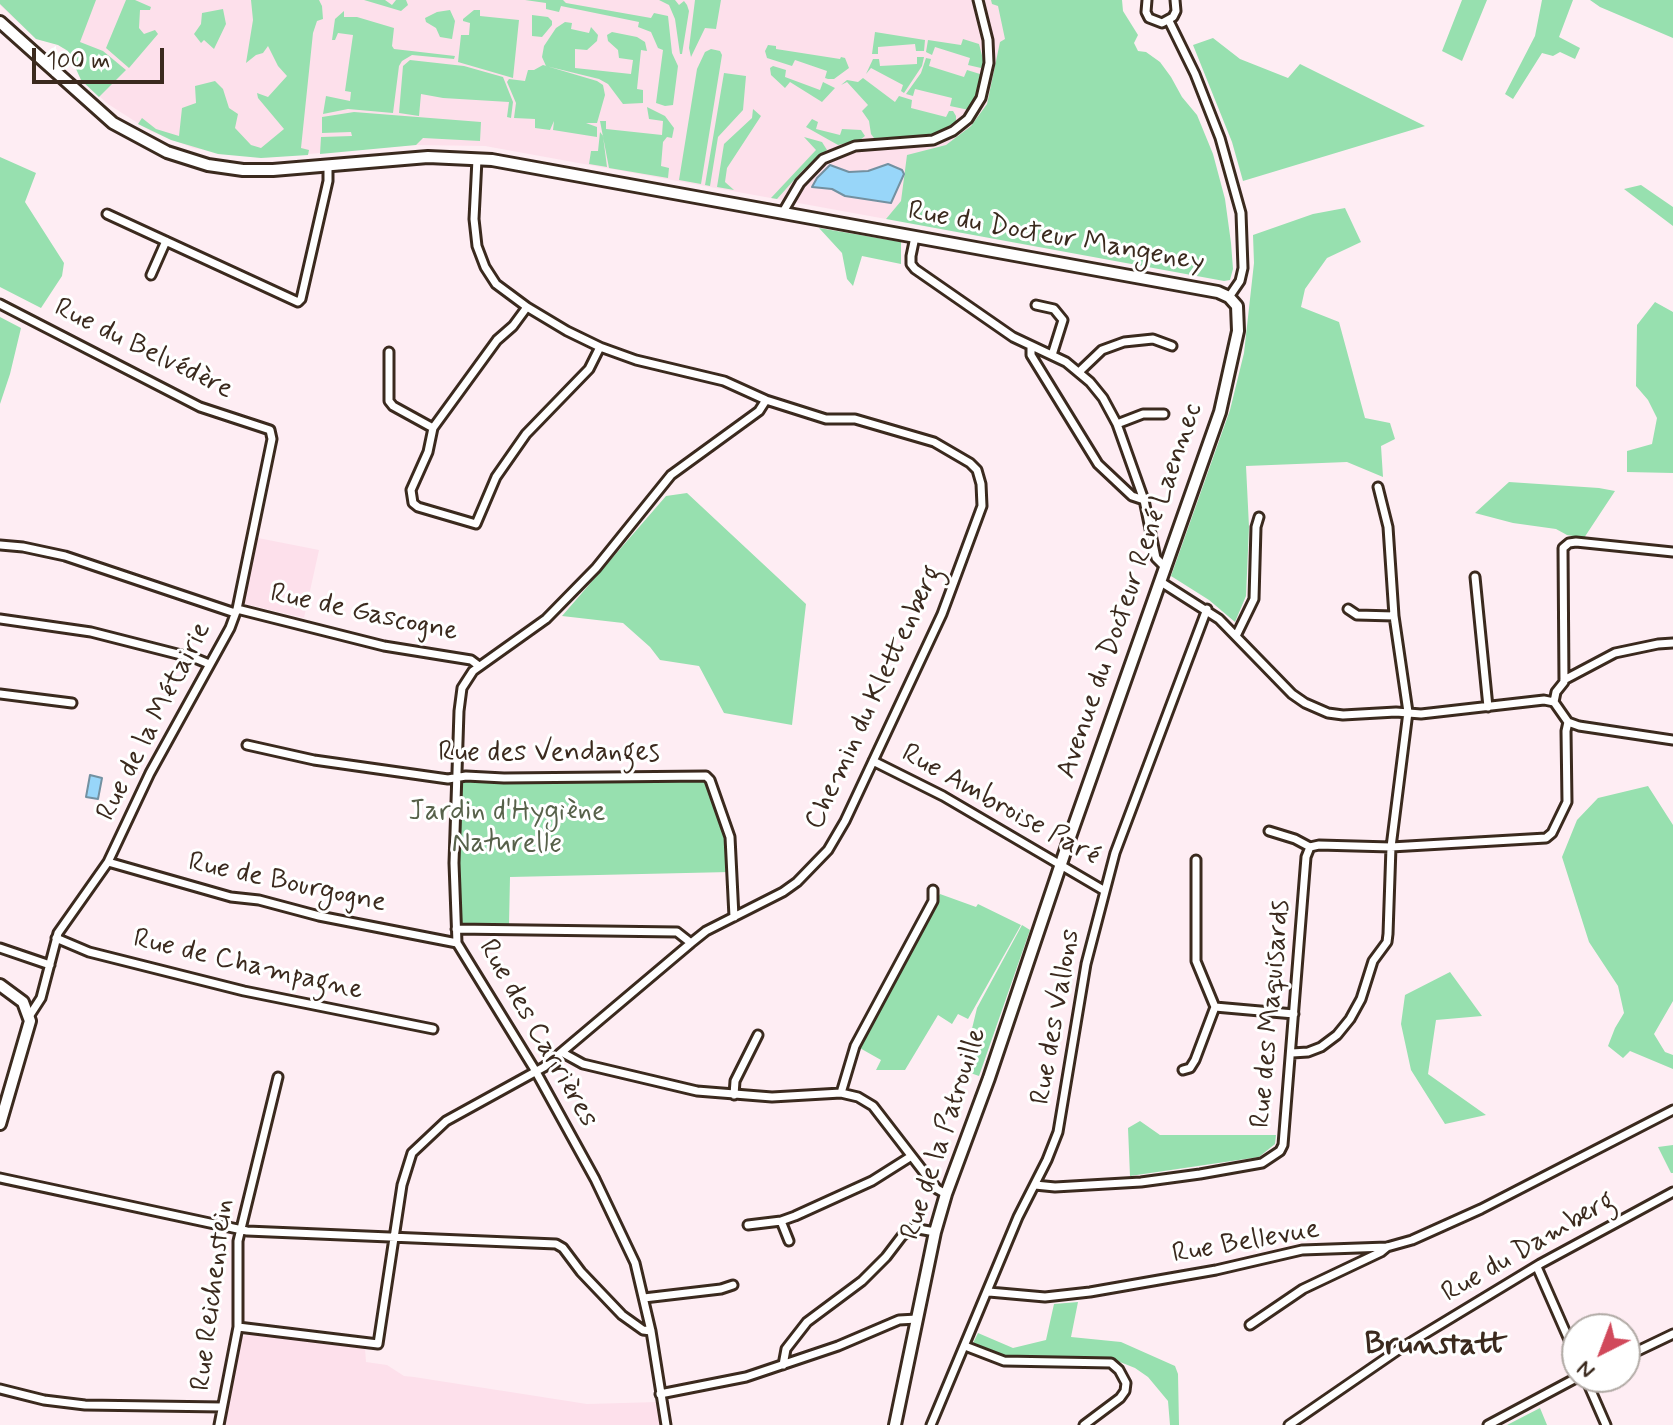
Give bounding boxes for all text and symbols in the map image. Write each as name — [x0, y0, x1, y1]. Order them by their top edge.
scale bar — [36, 32, 168, 82]
text: 100 m — [46, 46, 110, 77]
street label: Rue du Docteur Mangeney — [905, 195, 1207, 281]
street label: Rue du Belvédère — [48, 292, 238, 408]
street label: Avenue du Docteur René Laennec — [1051, 399, 1211, 783]
street label: Chemin du Klettenberg — [799, 561, 951, 835]
street label: Rue de Gascogne — [267, 578, 461, 650]
street label: Rue de la Métairie — [90, 617, 220, 827]
street label: Rue des Vendanges — [438, 737, 660, 771]
street label: Rue Ambroise Paré — [895, 738, 1105, 874]
park label: Jardin d'Hygiène Naturelle — [408, 796, 606, 862]
street label: Rue de Bourgogne — [185, 847, 389, 921]
street label: Rue des Maquisards — [1245, 898, 1299, 1130]
street label: Rue de Champagne — [130, 923, 366, 1009]
street label: Rue des Vallons — [1025, 927, 1089, 1107]
street label: Rue des Carrières — [470, 934, 604, 1134]
street label: Rue de la Patrouille — [895, 1024, 995, 1244]
street label: Rue du Damberg — [1436, 1185, 1622, 1311]
street label: Rue Reichenstein — [186, 1197, 242, 1393]
street label: Rue Bellevue — [1170, 1214, 1322, 1272]
north arrow — [1561, 1313, 1641, 1393]
district label: Brunstatt — [1364, 1327, 1508, 1365]
text: N — [1571, 1354, 1601, 1385]

